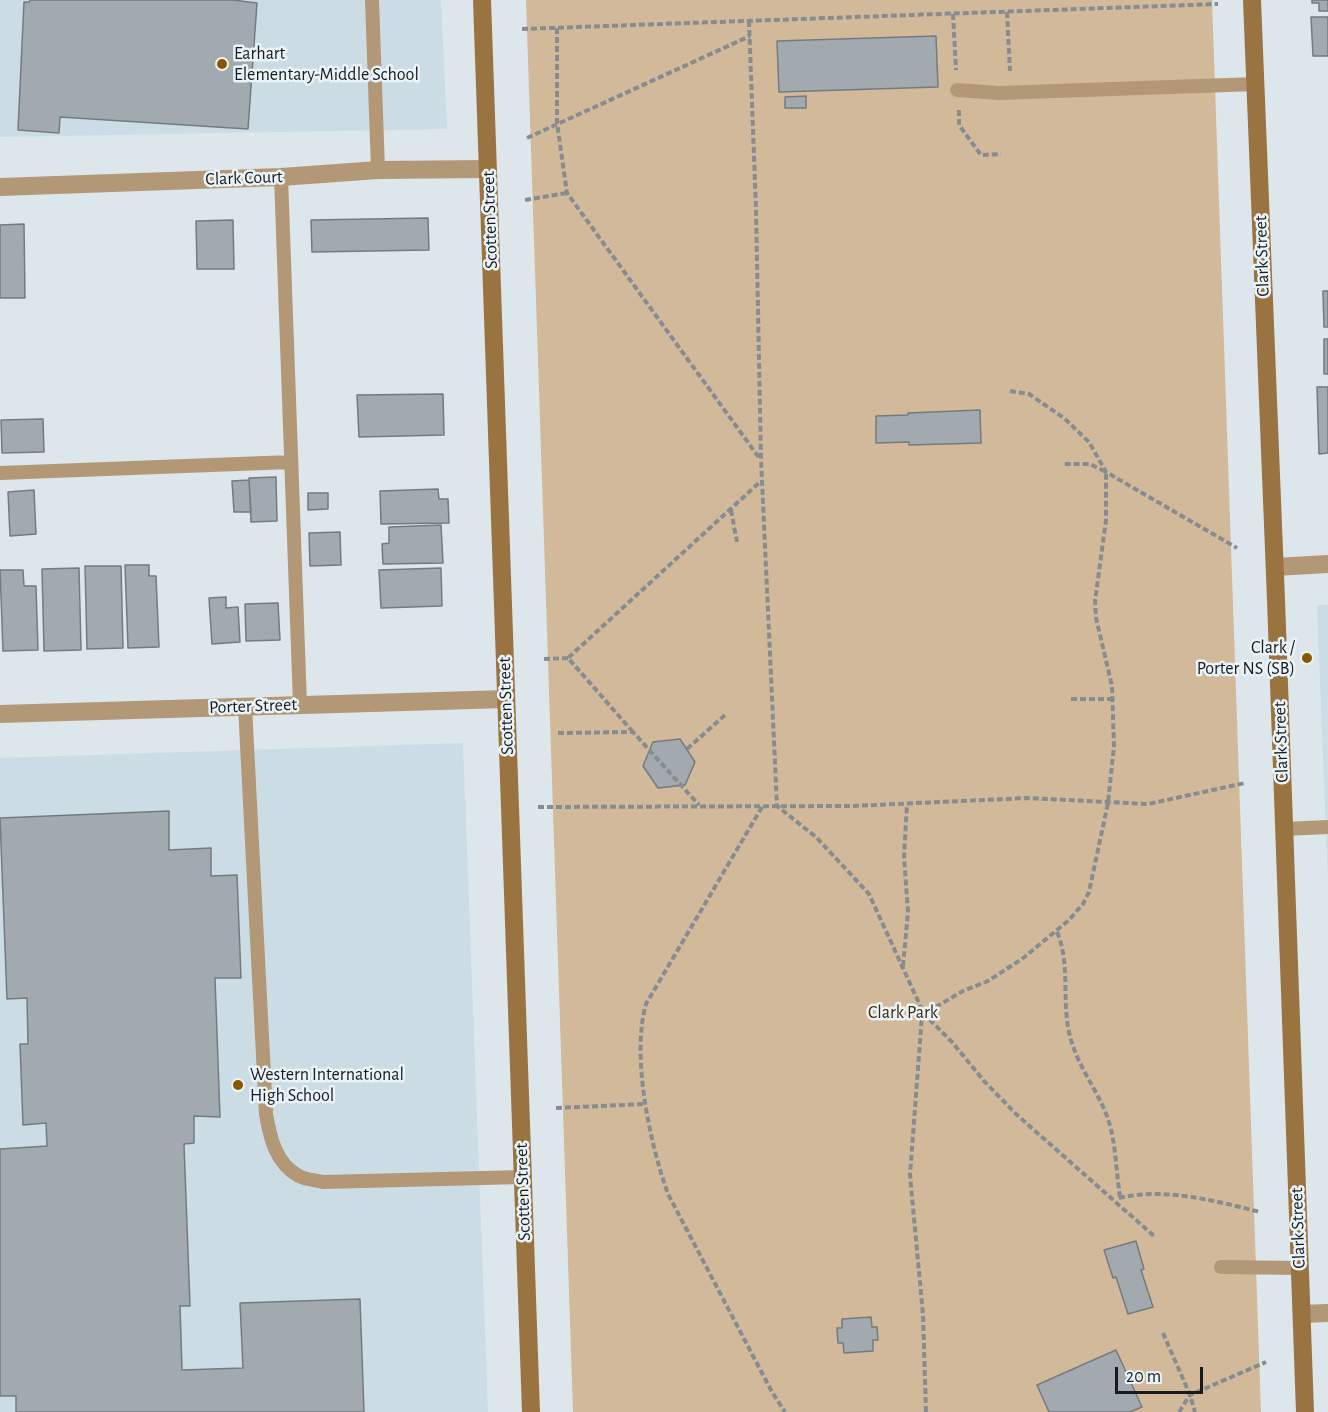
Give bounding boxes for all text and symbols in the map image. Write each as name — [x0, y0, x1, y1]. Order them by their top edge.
place label: Earhart Elementary-Middle School — [234, 43, 419, 86]
marker: Earhart Elementary-Middle School — [215, 57, 229, 71]
street label: Clark Court — [205, 166, 283, 190]
street label: Scotten Street — [477, 171, 503, 269]
street label: Clark Street — [1250, 215, 1274, 297]
place label: Clark / Porter NS (SB) — [1197, 637, 1295, 680]
marker: Clark / Porter NS (SB) — [1300, 651, 1314, 665]
street label: Scotten Street — [493, 657, 519, 755]
street label: Porter Street — [209, 694, 297, 718]
street label: Clark Street — [1269, 701, 1293, 783]
park label: Clark Park — [868, 1002, 938, 1024]
place label: Western International High School — [250, 1064, 404, 1106]
marker: Western International High School — [231, 1078, 245, 1092]
street label: Scotten Street — [510, 1143, 536, 1241]
street label: Clark Street — [1286, 1187, 1310, 1269]
scale bar — [1118, 1355, 1206, 1393]
text: 20 m — [1126, 1368, 1161, 1386]

